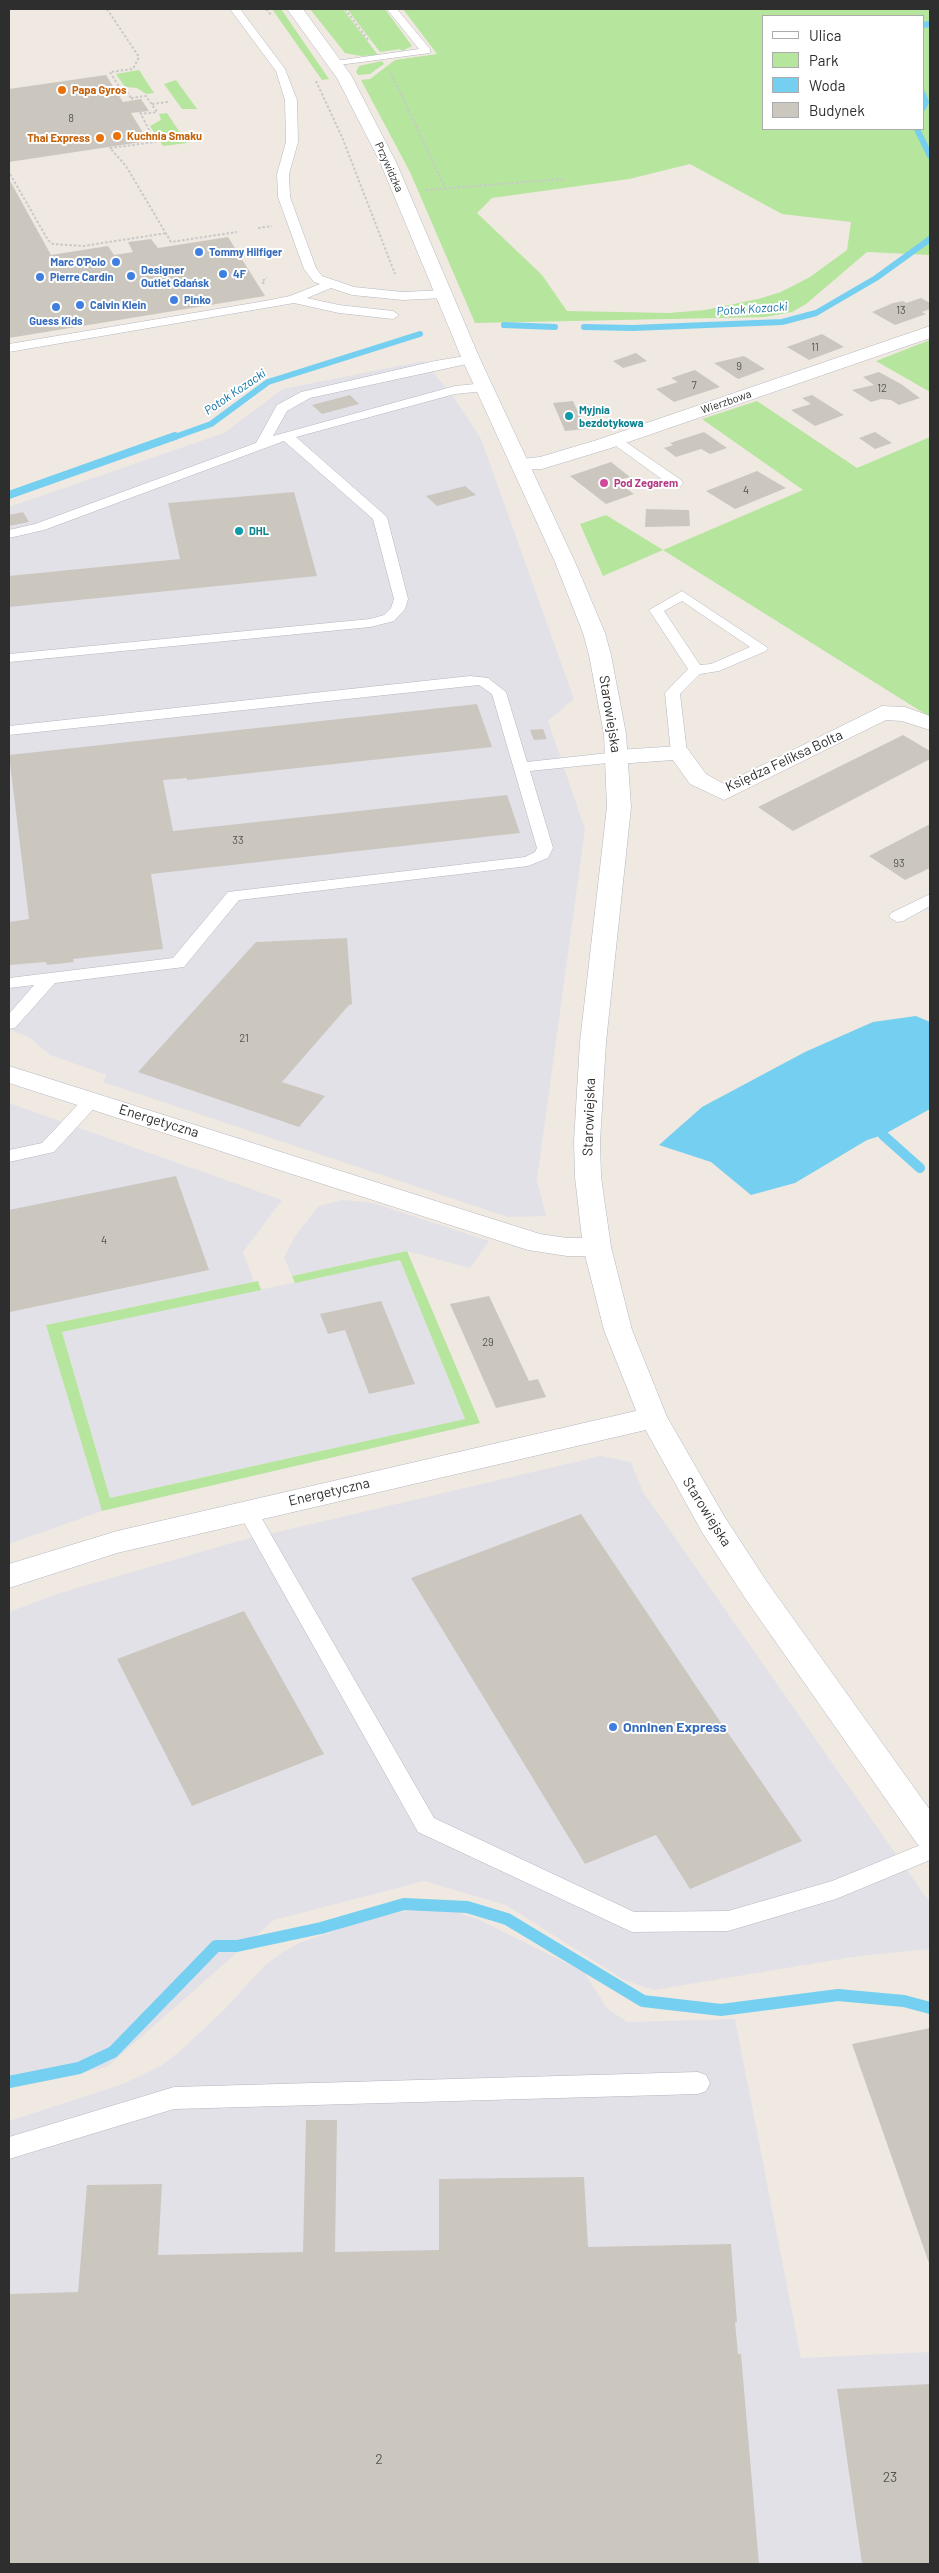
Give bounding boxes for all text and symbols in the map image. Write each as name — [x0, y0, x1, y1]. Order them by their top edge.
legend — [762, 15, 924, 130]
text: Ulica — [809, 26, 841, 44]
text: Park — [809, 51, 838, 69]
text: Woda — [809, 76, 845, 94]
place label: Papa Gyros — [72, 83, 127, 97]
marker: Papa Gyros — [56, 84, 68, 96]
text: Budynek — [809, 101, 865, 119]
house number: 8 — [68, 111, 74, 125]
place label: Kuchnia Smaku — [127, 129, 202, 143]
marker: Kuchnia Smaku — [111, 130, 123, 142]
place label: Thai Express — [27, 131, 90, 145]
marker: Thai Express — [94, 132, 106, 144]
street label: Przywidzka — [372, 140, 406, 194]
place label: Tommy Hilfiger — [209, 245, 282, 259]
marker: Tommy Hilfiger — [193, 246, 205, 258]
place label: Marc O'Polo — [50, 255, 106, 269]
marker: Marc O'Polo — [110, 256, 122, 268]
place label: Designer Outlet Gdańsk — [141, 263, 209, 289]
place label: 4F — [233, 267, 246, 281]
marker: 4F — [217, 268, 229, 280]
place label: Pierre Cardin — [50, 270, 113, 284]
marker: Designer Outlet Gdańsk — [125, 270, 137, 282]
marker: Pierre Cardin — [34, 271, 46, 283]
place label: Pinko — [184, 293, 211, 307]
marker: Pinko — [168, 294, 180, 306]
place label: Calvin Klein — [90, 298, 146, 312]
marker: Calvin Klein — [74, 299, 86, 311]
water label: Potok Kozacki — [716, 299, 788, 319]
marker: Guess Kids — [50, 301, 62, 313]
house number: 13 — [896, 303, 906, 317]
place label: Guess Kids — [29, 314, 83, 328]
house number: 11 — [811, 340, 819, 354]
house number: 9 — [736, 359, 742, 373]
water label: Potok Kozacki — [201, 366, 269, 418]
house number: 7 — [691, 378, 697, 392]
house number: 12 — [877, 381, 887, 395]
street label: Wierzbowa — [699, 387, 753, 417]
place label: Myjnia bezdotykowa — [579, 403, 643, 429]
marker: Myjnia bezdotykowa — [563, 410, 575, 422]
place label: Pod Zegarem — [614, 476, 678, 490]
marker: Pod Zegarem — [598, 477, 610, 489]
house number: 4 — [743, 483, 749, 497]
place label: DHL — [249, 524, 269, 538]
marker: DHL — [233, 525, 245, 537]
street label: Starowiejska — [596, 674, 624, 754]
street label: Księdza Feliksa Bolta — [723, 727, 845, 795]
house number: 33 — [232, 833, 244, 847]
house number: 93 — [893, 856, 905, 870]
house number: 21 — [239, 1031, 249, 1045]
street label: Starowiejska — [579, 1078, 599, 1156]
street label: Energetyczna — [117, 1101, 201, 1141]
house number: 4 — [101, 1233, 107, 1247]
house number: 29 — [482, 1335, 494, 1349]
street label: Starowiejska — [679, 1474, 735, 1550]
street label: Energetyczna — [287, 1475, 371, 1509]
place label: Onninen Express — [623, 1719, 727, 1735]
marker: Onninen Express — [607, 1721, 619, 1733]
house number: 2 — [375, 2451, 383, 2467]
house number: 23 — [883, 2469, 897, 2485]

